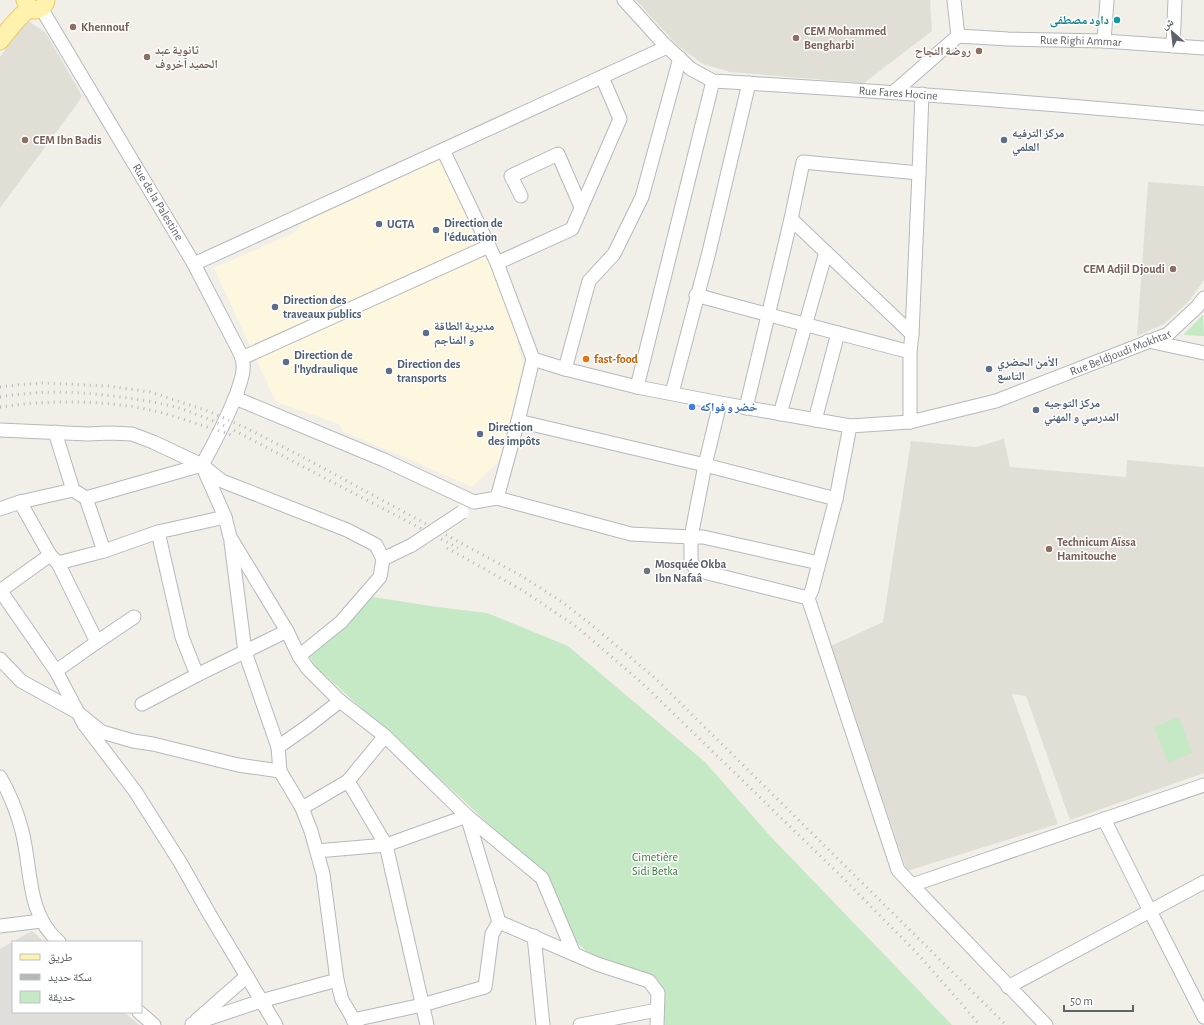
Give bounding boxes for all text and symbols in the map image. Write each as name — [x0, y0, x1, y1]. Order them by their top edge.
north arrow — [1152, 12, 1192, 52]
place label: داود مصطفى — [1050, 14, 1109, 28]
marker: داود مصطفى — [1112, 15, 1122, 25]
text: ش — [1160, 16, 1177, 33]
place label: Khennouf — [81, 21, 130, 33]
marker: Khennouf — [68, 22, 78, 32]
place label: CEM Mohammed Bengharbi — [804, 25, 887, 51]
marker: CEM Mohammed Bengharbi — [791, 33, 801, 43]
street label: Rue Righi Ammar — [1040, 34, 1122, 48]
place label: ثانوية عبد الحميد آخروف — [155, 44, 218, 71]
place label: روضة النجاح — [915, 45, 971, 59]
marker: روضة النجاح — [974, 46, 984, 56]
marker: ثانوية عبد الحميد آخروف — [142, 52, 152, 62]
street label: Rue Fares Hocine — [858, 84, 938, 102]
place label: مركز الترفيه العلمي — [1012, 127, 1065, 157]
place label: CEM Ibn Badis — [33, 134, 102, 146]
marker: CEM Ibn Badis — [20, 135, 30, 145]
marker: مركز الترفيه العلمي — [999, 135, 1009, 145]
street label: Rue de la Palestine — [130, 162, 186, 242]
place label: Direction de l'éducation — [444, 217, 503, 243]
place label: UGTA — [387, 218, 415, 230]
marker: UGTA — [374, 219, 384, 229]
marker: Direction de l'éducation — [431, 225, 441, 235]
place label: CEM Adjil Djoudi — [1083, 263, 1165, 276]
marker: CEM Adjil Djoudi — [1168, 264, 1178, 274]
place label: Direction des traveaux publics — [283, 294, 362, 320]
marker: Direction des traveaux publics — [270, 302, 280, 312]
place label: مديرية الطاقة و المناجم — [434, 320, 495, 348]
marker: مديرية الطاقة و المناجم — [421, 328, 431, 338]
street label: Rue Beldjoudi Mokhtar — [1068, 328, 1174, 378]
place label: Direction de l'hydraulique — [294, 349, 358, 376]
place label: fast-food — [594, 353, 639, 365]
marker: fast-food — [581, 354, 591, 364]
place label: الأمن الحضري التاسع — [997, 356, 1058, 384]
marker: Direction de l'hydraulique — [281, 357, 291, 367]
place label: Direction des transports — [397, 358, 461, 384]
marker: الأمن الحضري التاسع — [984, 364, 994, 374]
marker: Direction des transports — [384, 366, 394, 376]
place label: مركز التوجيه المدرسي و المهني — [1044, 397, 1119, 427]
place label: خضر و فواكه — [700, 401, 758, 414]
marker: خضر و فواكه — [687, 402, 697, 412]
marker: مركز التوجيه المدرسي و المهني — [1031, 405, 1041, 415]
place label: Direction des impôts — [488, 421, 540, 447]
marker: Direction des impôts — [475, 429, 485, 439]
place label: Technicum Aïssa Hamitouche — [1057, 536, 1136, 562]
marker: Technicum Aïssa Hamitouche — [1044, 544, 1054, 554]
place label: Mosquée Okba Ibn Nafaâ — [655, 558, 726, 584]
marker: Mosquée Okba Ibn Nafaâ — [642, 566, 652, 576]
park label: Cimetière Sidi Betka — [632, 851, 679, 877]
legend — [12, 941, 142, 1013]
text: طريق — [48, 951, 73, 964]
text: سكة حديد — [48, 971, 92, 984]
scale bar — [1064, 987, 1133, 1013]
text: حديقة — [48, 991, 76, 1004]
text: 50 m — [1070, 995, 1093, 1007]

